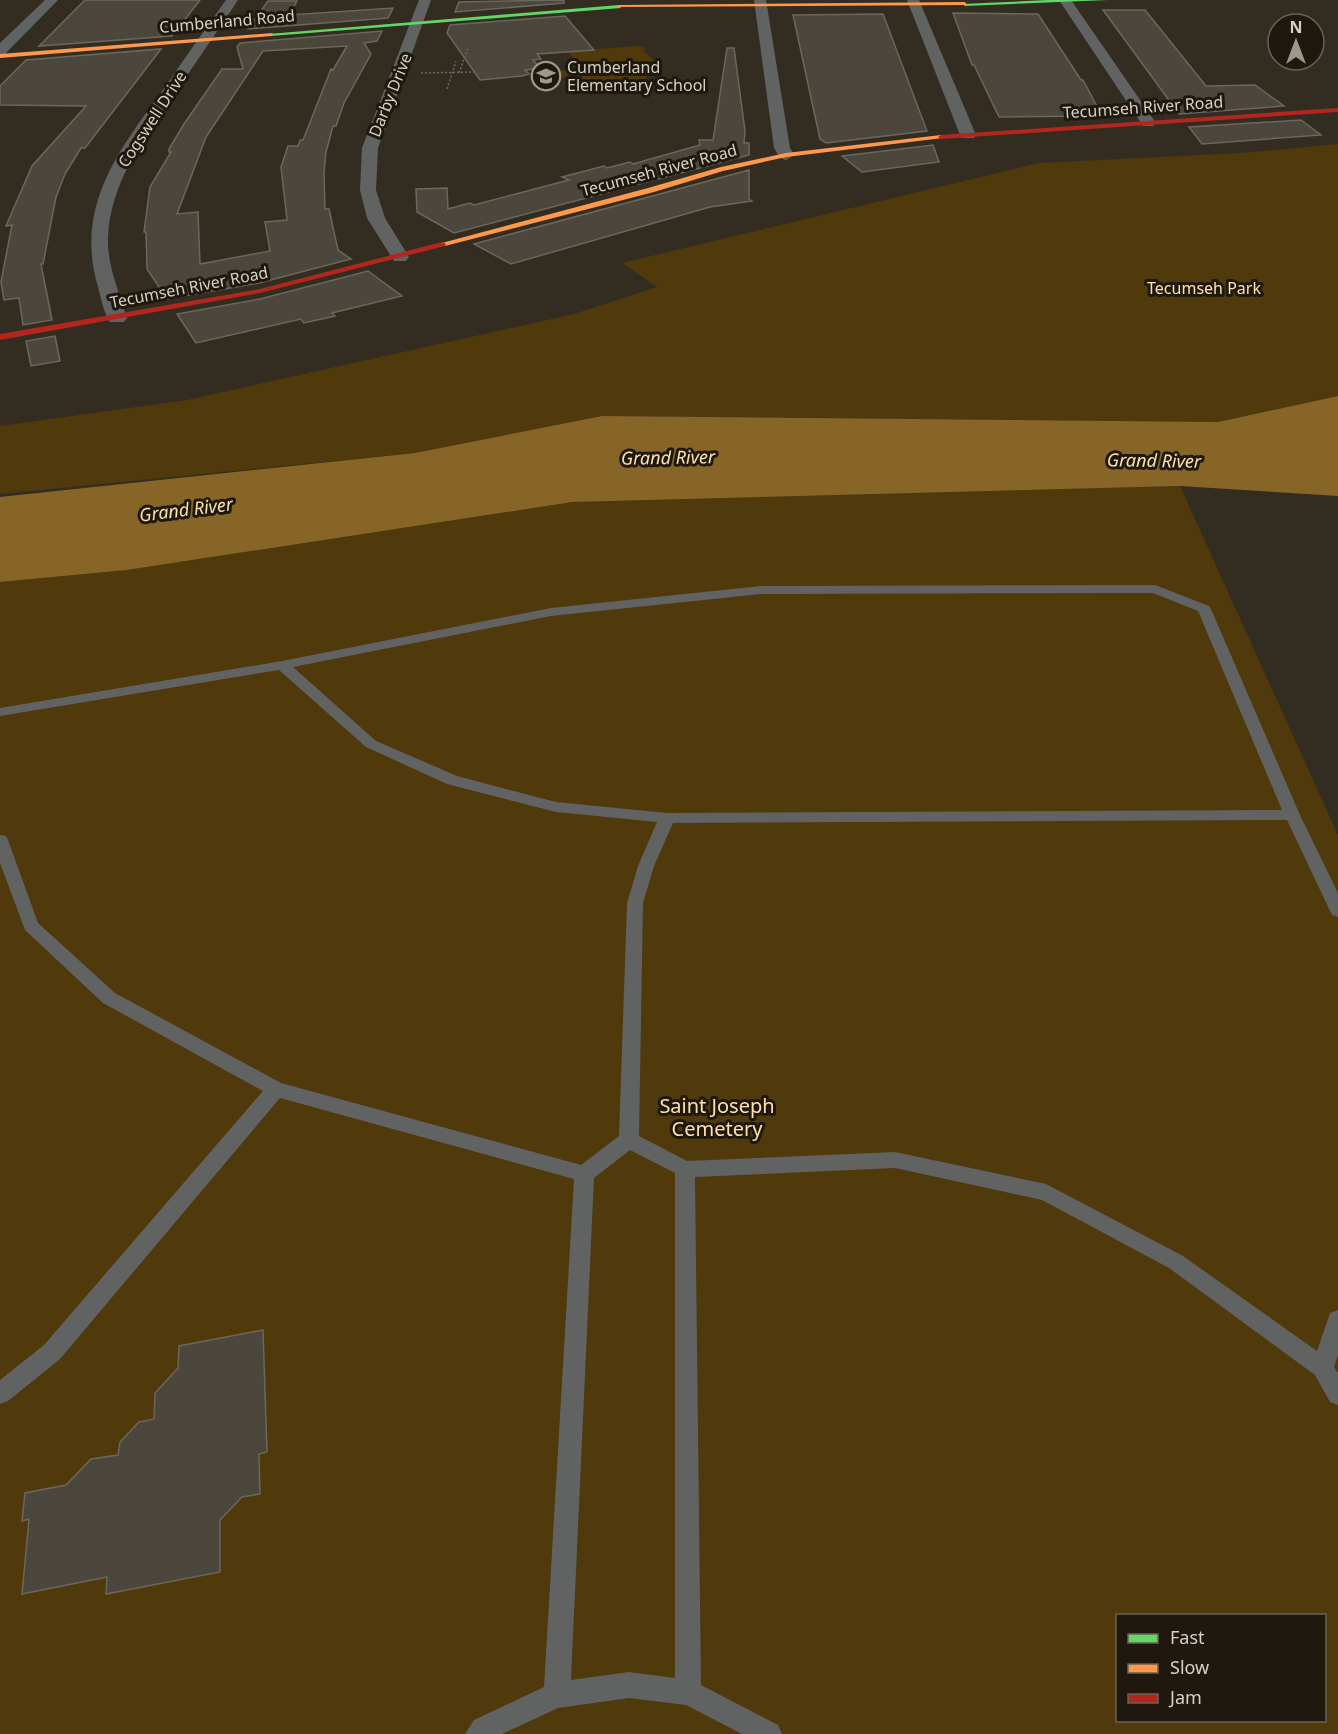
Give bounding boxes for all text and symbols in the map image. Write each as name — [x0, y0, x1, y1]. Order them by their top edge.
street label: Cumberland Road — [158, 4, 296, 38]
north arrow — [1266, 12, 1326, 72]
text: N — [1289, 16, 1303, 38]
street label: Darby Drive — [363, 50, 417, 140]
place label: Cumberland Elementary School — [567, 56, 706, 96]
school or university icon: Cumberland Elementary School — [530, 60, 562, 92]
street label: Cogswell Drive — [113, 67, 191, 171]
street label: Tecumseh River Road — [1062, 90, 1224, 124]
street label: Tecumseh River Road — [579, 139, 739, 201]
street label: Tecumseh River Road — [108, 261, 270, 313]
park label: Tecumseh Park — [1147, 277, 1261, 299]
water label: Grand River — [621, 444, 716, 470]
water label: Grand River — [1107, 447, 1202, 473]
water label: Grand River — [138, 491, 235, 527]
park label: Saint Joseph Cemetery — [659, 1092, 775, 1142]
legend — [1116, 1614, 1326, 1722]
text: Fast — [1170, 1625, 1205, 1649]
text: Slow — [1170, 1655, 1209, 1679]
text: Jam — [1168, 1685, 1202, 1709]

